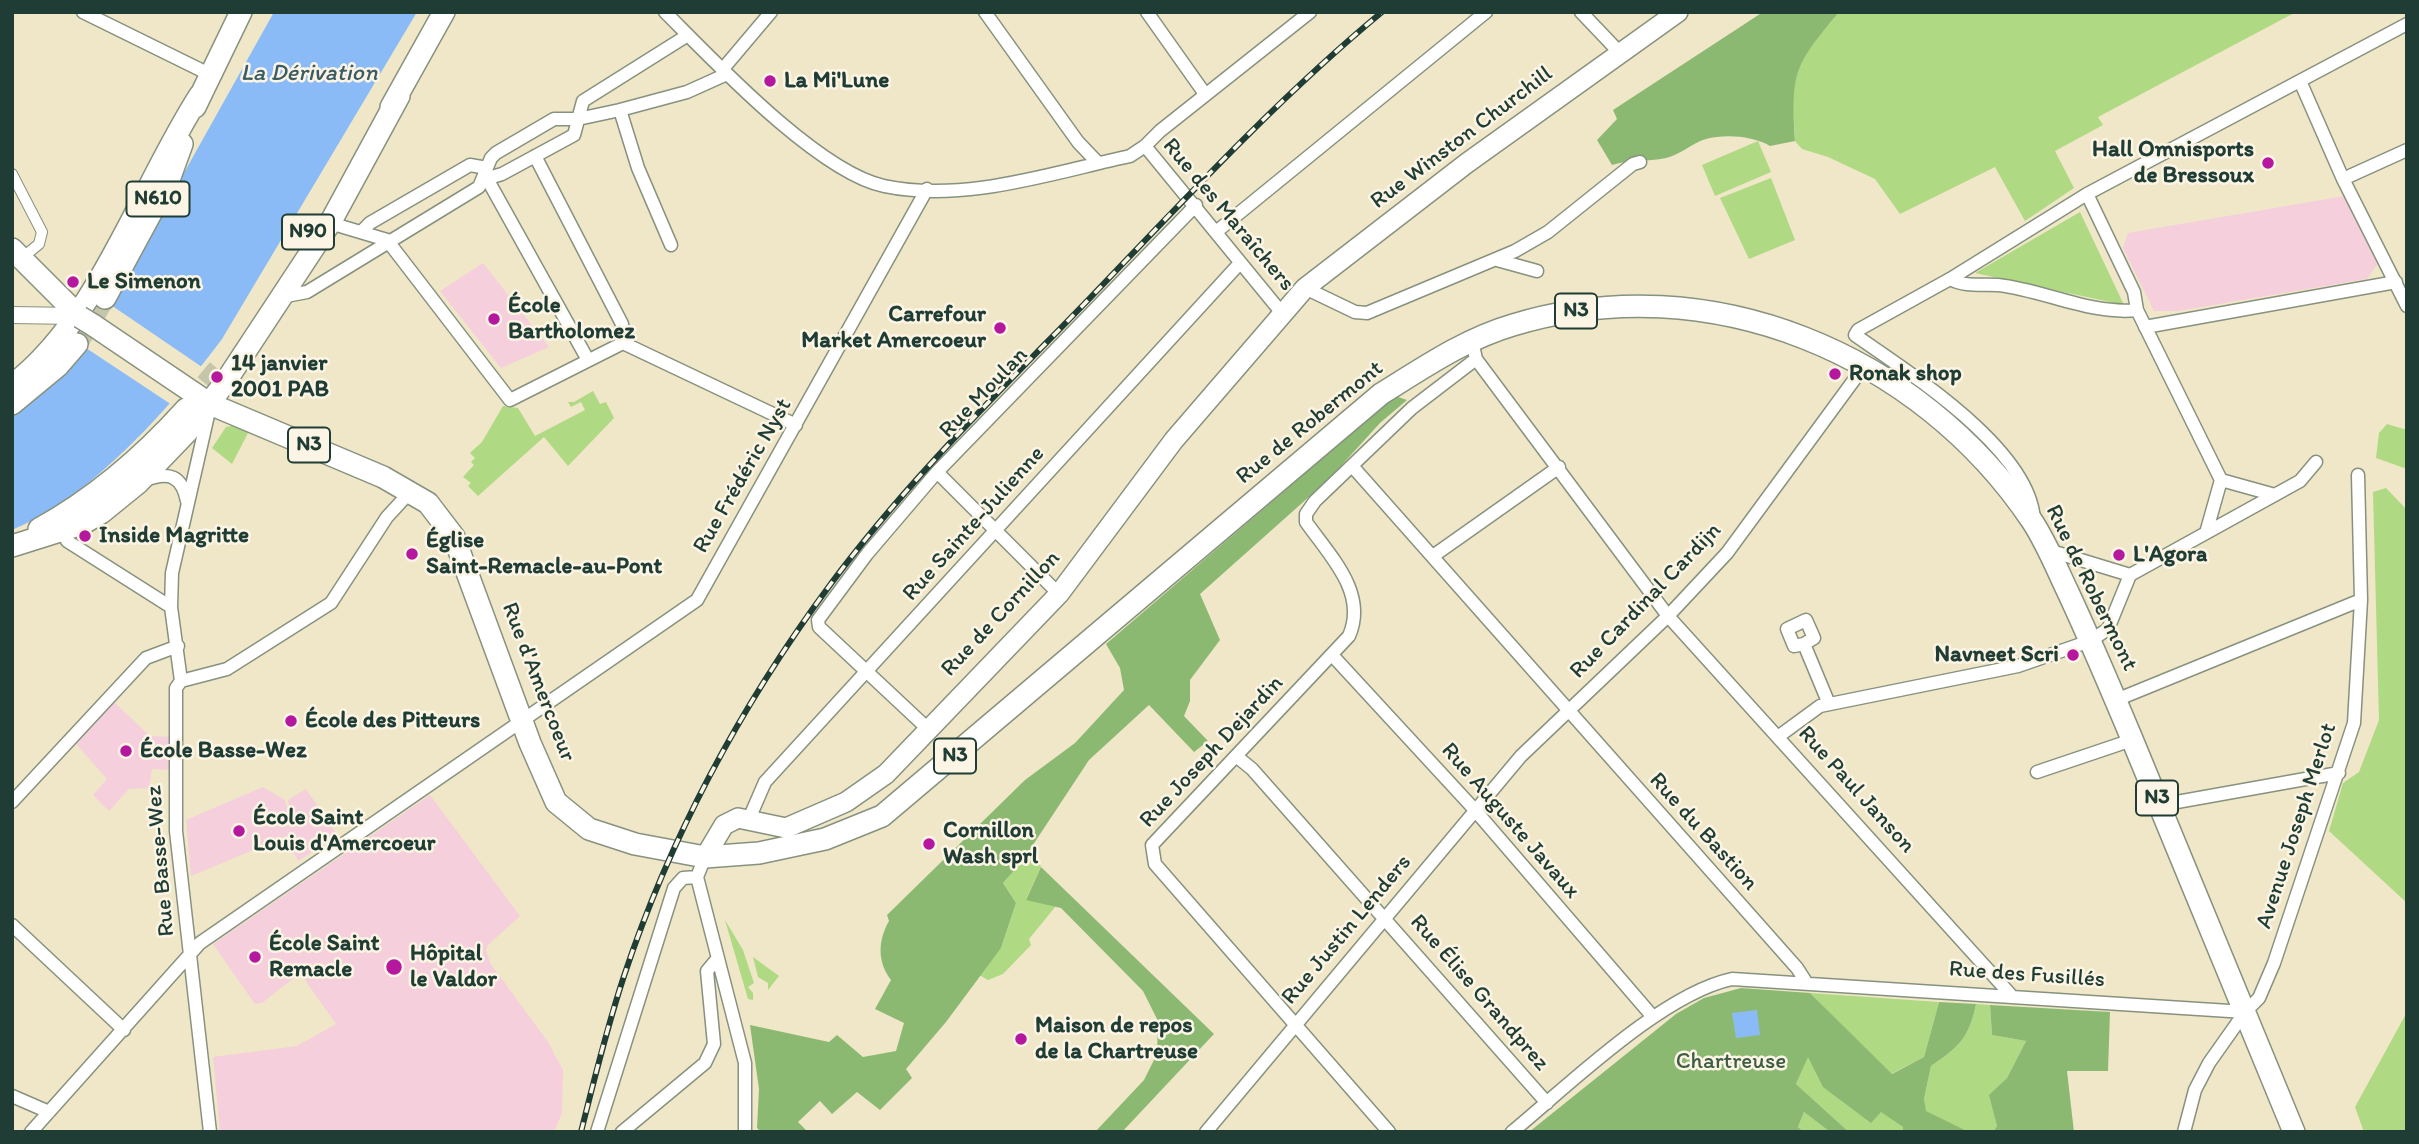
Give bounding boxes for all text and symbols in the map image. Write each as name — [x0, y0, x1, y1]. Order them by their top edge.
water label: La Dérivation — [241, 60, 377, 88]
street label: Rue Winston Churchill — [1366, 61, 1558, 215]
place label: La Mi'Lune — [784, 67, 889, 95]
marker: La Mi'Lune — [762, 73, 778, 89]
street label: Rue des Maraîchers — [1156, 133, 1300, 297]
place label: Hall Omnisports de Bressoux — [2092, 136, 2254, 190]
marker: Hall Omnisports de Bressoux — [2260, 155, 2276, 171]
road number: N610 — [127, 182, 190, 216]
road number: N90 — [282, 215, 334, 250]
place label: Le Simenon — [87, 268, 201, 296]
marker: Le Simenon — [65, 274, 81, 290]
place label: École Bartholomez — [508, 292, 635, 346]
road number: N3 — [1555, 294, 1597, 328]
place label: Carrefour Market Amercoeur — [801, 301, 986, 355]
marker: École Bartholomez — [486, 311, 502, 327]
marker: Carrefour Market Amercoeur — [992, 320, 1008, 336]
street label: Rue Moulan — [934, 342, 1034, 444]
place label: 14 janvier 2001 PAB — [231, 350, 329, 404]
street label: Rue de Robermont — [1231, 355, 1389, 491]
place label: Ronak shop — [1849, 360, 1962, 388]
marker: Ronak shop — [1827, 366, 1843, 382]
marker: 14 janvier 2001 PAB — [209, 369, 225, 385]
street label: Rue Frédéric Nyst — [688, 394, 798, 558]
road number: N3 — [288, 428, 330, 462]
street label: Rue Sainte-Julienne — [897, 441, 1051, 607]
street label: Rue de Robermont — [2039, 501, 2143, 675]
street label: Rue Cardinal Cardijn — [1564, 517, 1728, 685]
place label: Inside Magritte — [99, 522, 249, 550]
place label: Église Saint-Remacle-au-Pont — [426, 527, 662, 581]
marker: Inside Magritte — [77, 528, 93, 544]
place label: L'Agora — [2133, 541, 2207, 569]
street label: Rue de Cornillon — [936, 545, 1066, 683]
marker: Église Saint-Remacle-au-Pont — [404, 546, 420, 562]
marker: L'Agora — [2111, 547, 2127, 563]
street label: Rue d'Amercoeur — [495, 599, 581, 765]
place label: Navneet Scri — [1935, 641, 2059, 669]
marker: Navneet Scri — [2065, 647, 2081, 663]
street label: Rue Joseph Dejardin — [1134, 670, 1290, 834]
place label: École des Pitteurs — [305, 707, 480, 735]
marker: École des Pitteurs — [283, 713, 299, 729]
street label: Avenue Joseph Merlot — [2251, 720, 2343, 932]
street label: Rue Paul Janson — [1792, 721, 1920, 859]
place label: École Basse-Wez — [140, 737, 307, 765]
street label: Rue Auguste Javaux — [1435, 737, 1585, 905]
road number: N3 — [934, 738, 976, 774]
marker: École Basse-Wez — [118, 743, 134, 759]
street label: Rue du Bastion — [1643, 767, 1763, 897]
road number: N3 — [2136, 780, 2178, 816]
street label: Rue Basse-Wez — [141, 784, 181, 938]
place label: École Saint Louis d'Amercoeur — [253, 804, 435, 858]
place label: Cornillon Wash sprl — [943, 817, 1038, 871]
marker: École Saint Louis d'Amercoeur — [231, 823, 247, 839]
marker: Cornillon Wash sprl — [921, 836, 937, 852]
street label: Rue Justin Lenders — [1276, 849, 1418, 1011]
street label: Rue Élise Grandprez — [1404, 909, 1554, 1077]
place label: École Saint Remacle — [269, 930, 379, 984]
place label: Hôpital le Valdor — [410, 940, 497, 994]
marker: École Saint Remacle — [247, 949, 263, 965]
street label: Rue des Fusillés — [1948, 956, 2106, 994]
marker: Hôpital le Valdor — [384, 957, 404, 977]
place label: Maison de repos de la Chartreuse — [1035, 1012, 1198, 1066]
marker: Maison de repos de la Chartreuse — [1013, 1031, 1029, 1047]
park label: Chartreuse — [1676, 1048, 1786, 1076]

